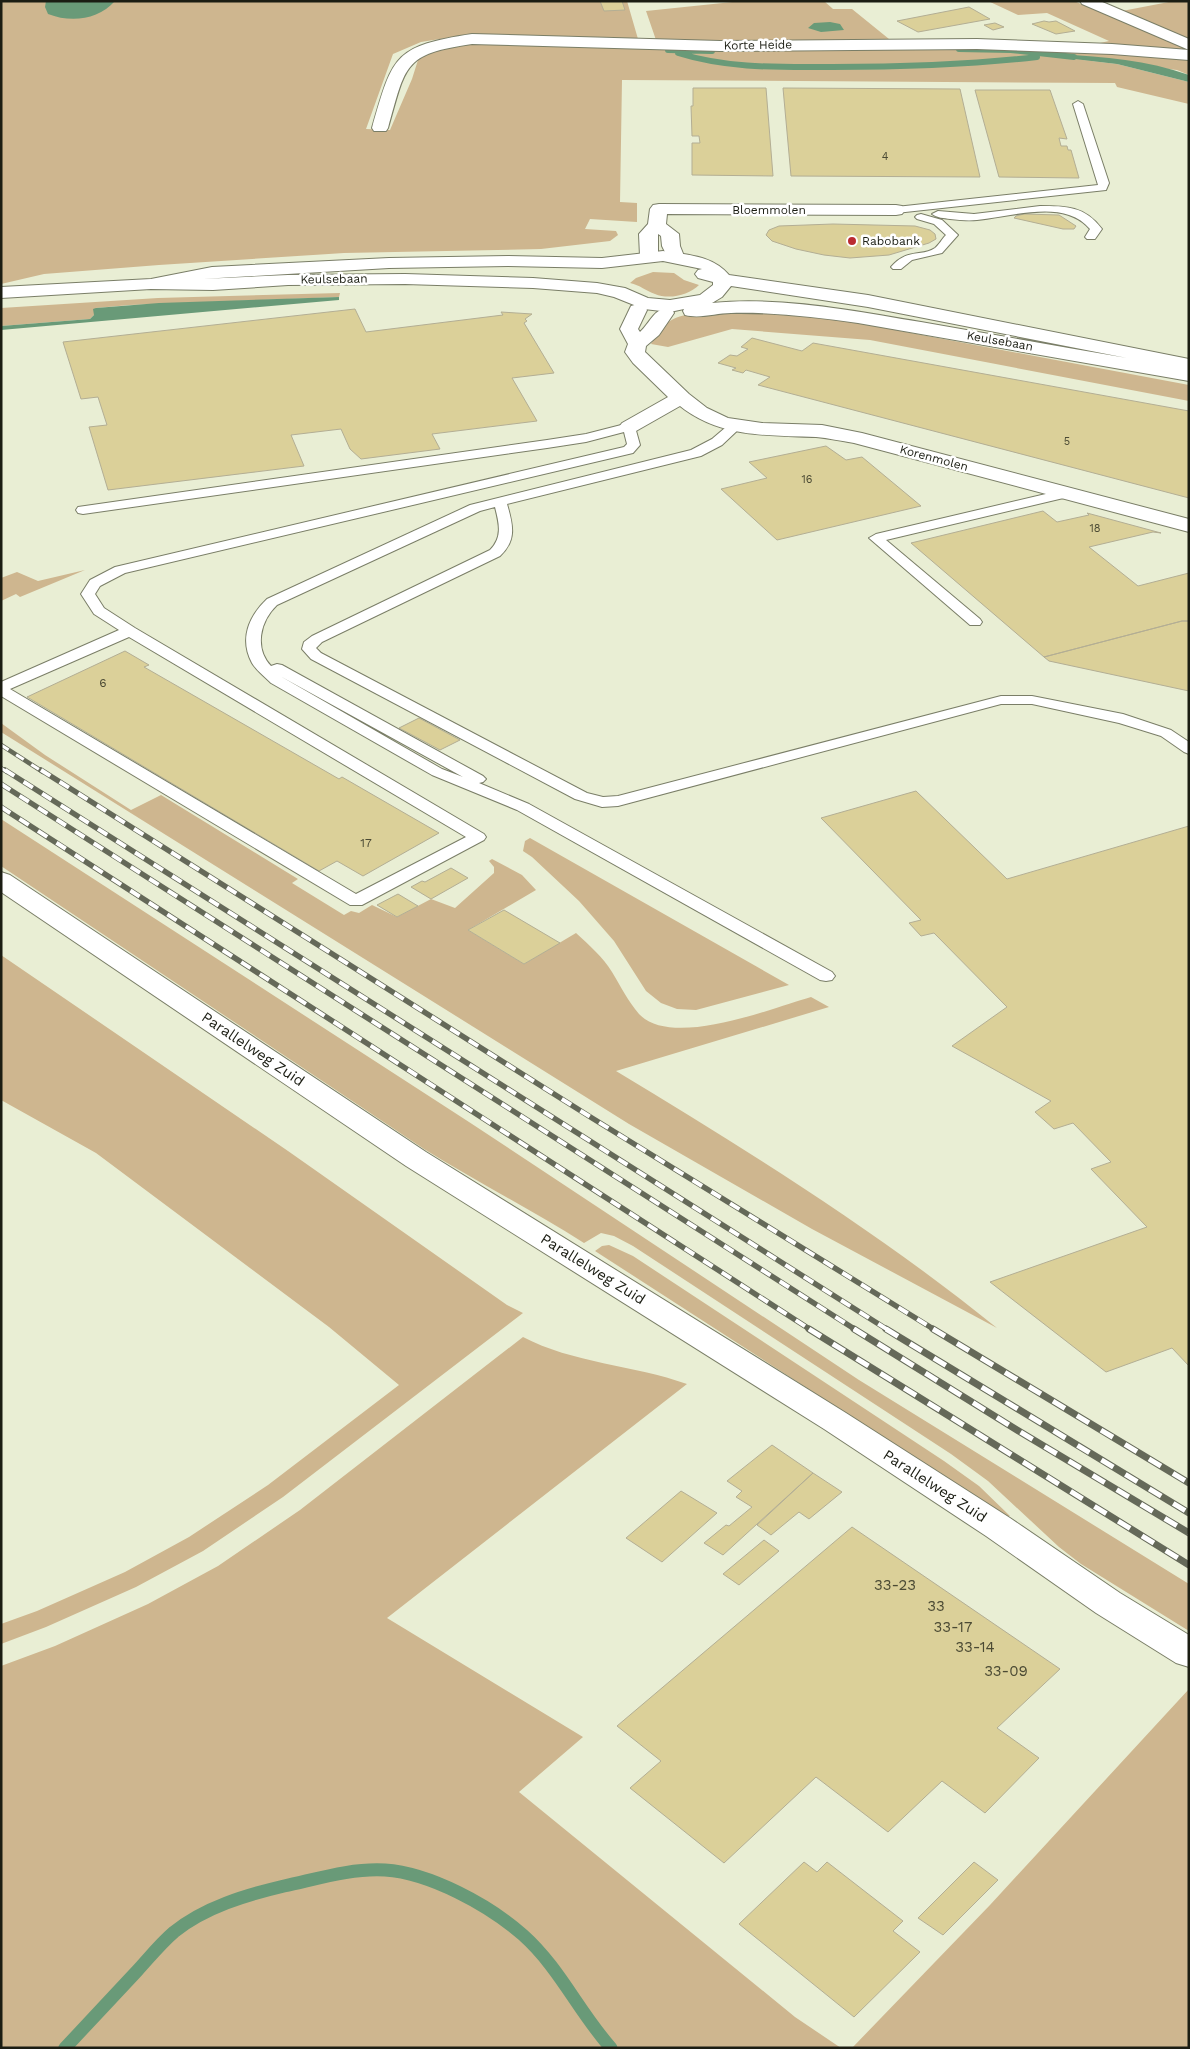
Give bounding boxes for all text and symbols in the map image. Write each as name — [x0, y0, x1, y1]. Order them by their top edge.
street label: Korte Heide — [724, 37, 792, 53]
house number: 4 — [882, 150, 889, 163]
street label: Bloemmolen — [732, 203, 806, 217]
place label: Rabobank — [862, 234, 920, 248]
marker: Rabobank — [846, 235, 858, 247]
street label: Keulsebaan — [300, 271, 368, 287]
street label: Keulsebaan — [966, 328, 1034, 354]
house number: 5 — [1064, 435, 1070, 448]
street label: Korenmolen — [898, 442, 970, 474]
house number: 16 — [802, 473, 813, 486]
house number: 18 — [1089, 522, 1101, 535]
house number: 6 — [99, 676, 107, 690]
house number: 17 — [360, 836, 372, 850]
street label: Parallelweg Zuid — [198, 1008, 308, 1090]
street label: Parallelweg Zuid — [537, 1230, 649, 1308]
street label: Parallelweg Zuid — [880, 1446, 990, 1526]
house number: 33-23 — [874, 1576, 916, 1594]
house number: 33 — [927, 1597, 945, 1615]
house number: 33-17 — [934, 1618, 972, 1636]
house number: 33-14 — [955, 1638, 995, 1656]
house number: 33-09 — [984, 1662, 1028, 1680]

